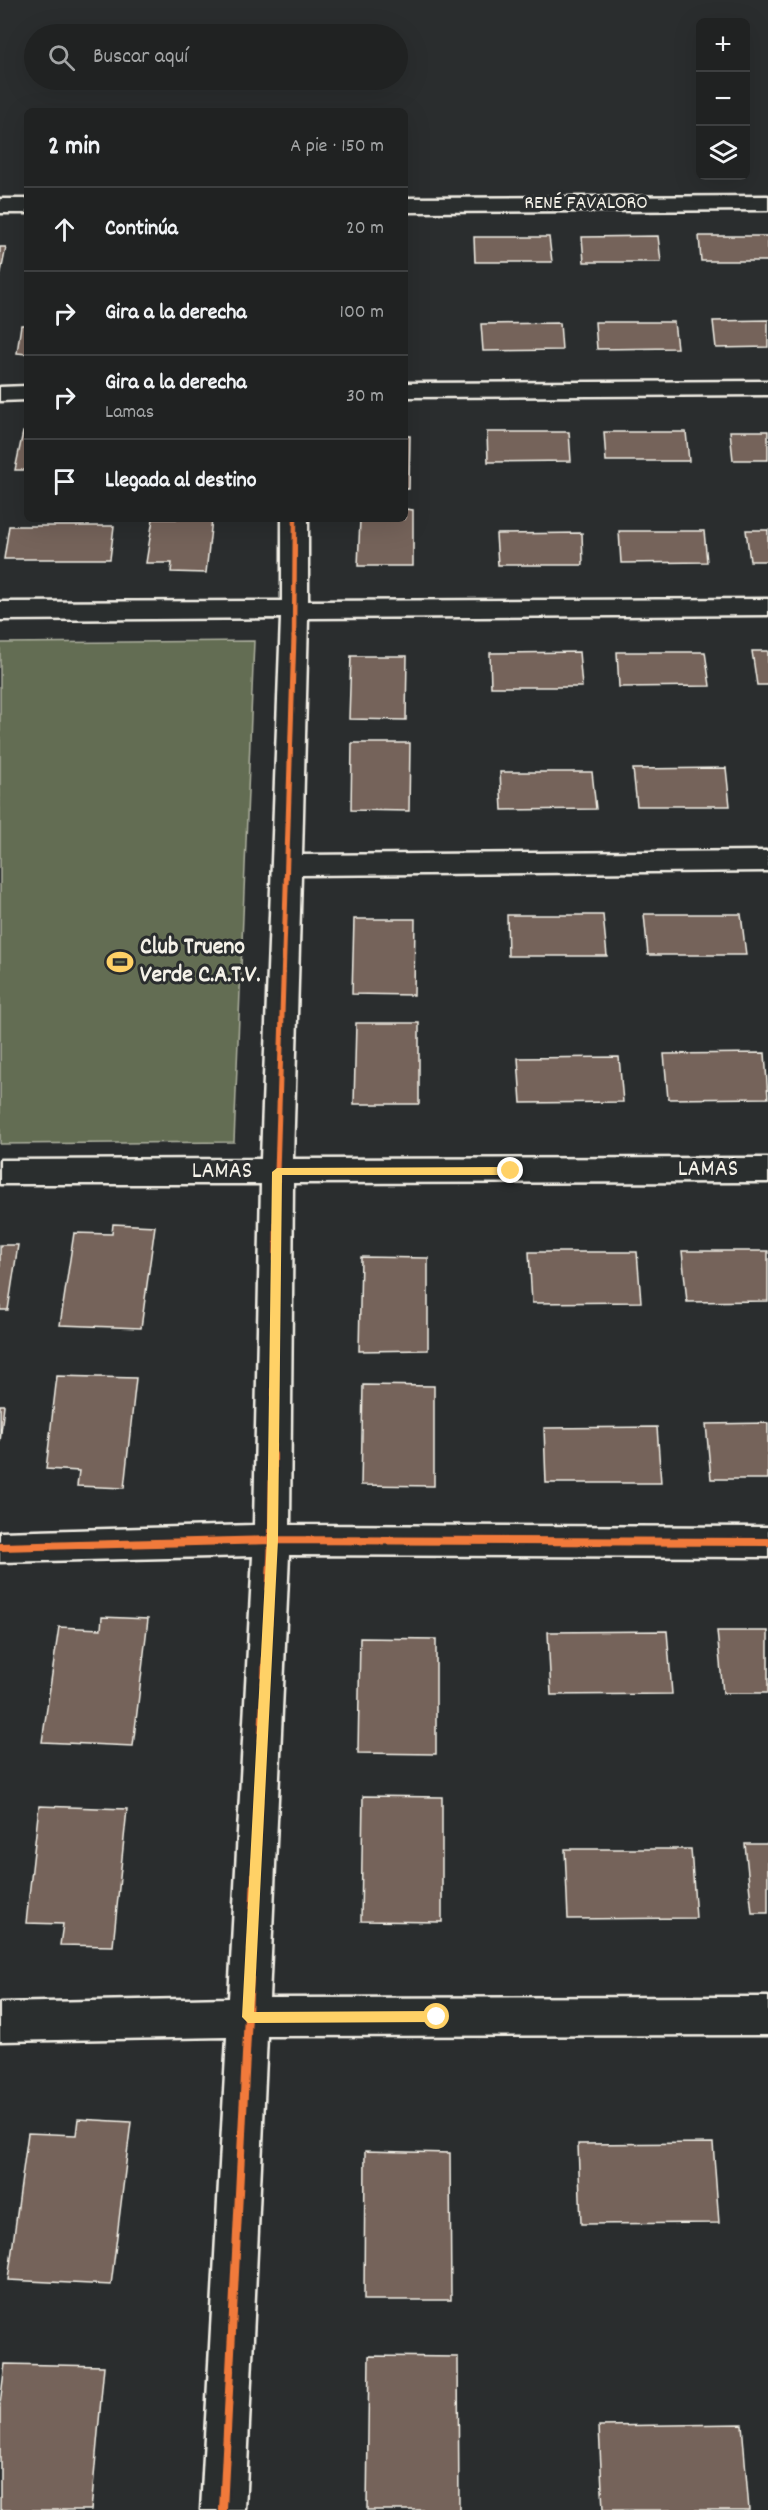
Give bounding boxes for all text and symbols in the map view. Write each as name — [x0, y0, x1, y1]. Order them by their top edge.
map controls — [696, 18, 750, 180]
button: + — [696, 18, 750, 72]
search box — [24, 24, 408, 90]
icon: search — [45, 41, 78, 74]
text: Buscar aquí — [93, 42, 188, 73]
button: − — [696, 72, 750, 126]
button: layers — [696, 126, 750, 180]
text: 2 min — [48, 129, 100, 166]
text: A pie · 150 m — [290, 133, 384, 161]
street label: RENÉ FAVALORO — [524, 190, 648, 218]
icon: ahead — [48, 213, 81, 246]
text: Continúa — [105, 214, 178, 245]
text: 20 m — [346, 215, 384, 243]
icon: right — [48, 297, 81, 330]
text: Gira a la derecha — [105, 298, 247, 329]
text: 100 m — [340, 299, 384, 327]
text: Gira a la derecha — [105, 368, 247, 399]
icon: right — [48, 381, 81, 414]
text: 30 m — [346, 383, 384, 411]
text: Lamas — [105, 399, 154, 427]
icon: arrive — [48, 465, 81, 498]
text: Llegada al destino — [105, 466, 257, 497]
place label: Club Trueno Verde C.A.T.V. — [140, 931, 260, 993]
sports icon: Club Trueno Verde C.A.T.V. — [105, 947, 135, 977]
street label: LAMAS — [678, 1153, 738, 1187]
street label: LAMAS — [192, 1155, 252, 1189]
route end — [497, 1157, 523, 1183]
route start — [423, 2003, 449, 2029]

